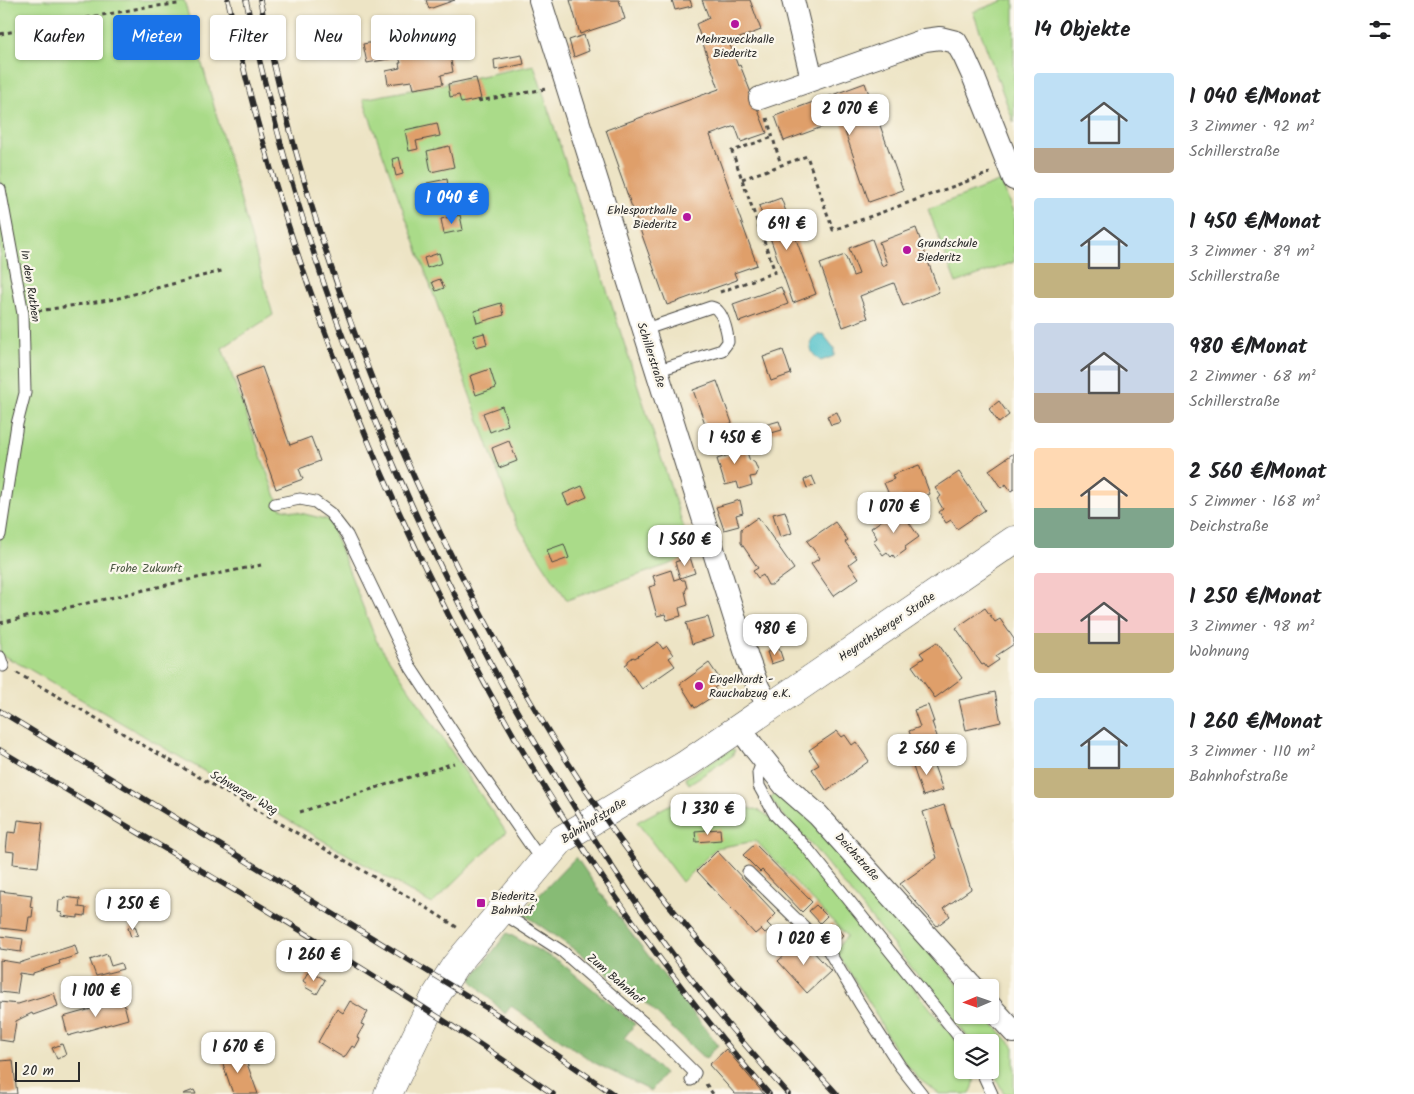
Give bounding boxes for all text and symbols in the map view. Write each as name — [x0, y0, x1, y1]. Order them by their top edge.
text: 14 Objekte — [1034, 14, 1131, 47]
chip: Kaufen — [15, 15, 103, 60]
chip: Mieten — [113, 15, 200, 60]
chip: Filter — [210, 15, 286, 60]
chip: Neu — [296, 15, 361, 60]
chip: Wohnung — [371, 15, 475, 60]
icon: filters — [1366, 16, 1394, 44]
marker: Mehrzweckhalle Biederitz — [729, 18, 741, 30]
place label: Mehrzweckhalle Biederitz — [696, 30, 775, 63]
text: 1 040 €/Monat — [1189, 81, 1321, 114]
icon: home — [1074, 93, 1134, 153]
pin: 2 070 € — [804, 94, 896, 136]
text: 2 070 € — [822, 97, 878, 122]
text: 3 Zimmer · 92 m² — [1189, 114, 1314, 139]
text: Schillerstraße — [1189, 139, 1280, 164]
pin: 1 040 € — [406, 182, 498, 225]
text: 1 040 € — [426, 186, 478, 211]
place label: Ehlesporthalle Biederitz — [607, 201, 678, 234]
text: 1 450 €/Monat — [1189, 206, 1321, 239]
pin: 691 € — [752, 208, 822, 251]
marker: Ehlesporthalle Biederitz — [681, 211, 693, 223]
text: 691 € — [768, 212, 806, 237]
icon: home — [1074, 218, 1134, 278]
place label: Grundschule Biederitz — [917, 234, 978, 267]
text: 3 Zimmer · 89 m² — [1189, 239, 1314, 264]
marker: Grundschule Biederitz — [901, 244, 913, 256]
street label: In den Ruthen — [15, 248, 45, 324]
text: Schillerstraße — [1189, 264, 1280, 289]
street label: Schillerstraße — [631, 320, 671, 391]
text: 980 €/Monat — [1189, 331, 1307, 364]
icon: home — [1074, 343, 1134, 403]
text: 2 Zimmer · 68 m² — [1189, 364, 1316, 389]
text: Schillerstraße — [1189, 389, 1280, 414]
pin: 1 450 € — [689, 422, 781, 465]
text: 1 450 € — [709, 426, 761, 451]
text: 2 560 €/Monat — [1189, 456, 1327, 489]
icon: home — [1074, 468, 1134, 528]
text: 5 Zimmer · 168 m² — [1189, 489, 1320, 514]
pin: 1 070 € — [848, 492, 940, 534]
text: 1 070 € — [868, 495, 920, 520]
text: Deichstraße — [1189, 514, 1268, 539]
pin: 1 560 € — [639, 524, 731, 567]
text: 1 560 € — [659, 528, 711, 553]
park label: Frohe Zukunft — [110, 559, 183, 578]
text: 1 250 €/Monat — [1189, 581, 1322, 614]
street label: Heyrothsberger Straße — [835, 587, 940, 667]
icon: home — [1074, 593, 1134, 653]
pin: 980 € — [740, 614, 810, 656]
text: 3 Zimmer · 98 m² — [1189, 614, 1314, 639]
text: 980 € — [754, 617, 796, 642]
text: Wohnung — [1189, 639, 1250, 664]
place label: Engelhardt - Rauchabzug e.K. — [709, 670, 791, 703]
marker: Engelhardt - Rauchabzug e.K. — [693, 680, 705, 692]
text: 1 260 €/Monat — [1189, 706, 1322, 739]
icon: home — [1074, 718, 1134, 778]
pin: 2 560 € — [881, 734, 973, 776]
text: 2 560 € — [899, 737, 955, 762]
text: 3 Zimmer · 110 m² — [1189, 739, 1315, 764]
text: Bahnhofstraße — [1189, 764, 1288, 789]
street label: Schwarzer Weg — [206, 766, 282, 820]
street label: Bahnhofstraße — [557, 793, 631, 849]
pin: 1 330 € — [662, 794, 754, 836]
text: 1 330 € — [681, 797, 735, 822]
street label: Deichstraße — [830, 829, 884, 886]
place label: Biederitz, Bahnhof — [491, 887, 538, 920]
pin: 1 250 € — [87, 888, 179, 931]
text: 1 250 € — [107, 892, 159, 917]
marker: Biederitz, Bahnhof — [475, 897, 487, 909]
pin: 1 020 € — [758, 924, 850, 966]
text: 1 020 € — [777, 927, 831, 952]
pin: 1 260 € — [268, 940, 360, 982]
text: 1 260 € — [287, 943, 341, 968]
street label: Zum Bahnhof — [582, 949, 649, 1010]
pin: 1 100 € — [50, 976, 142, 1018]
text: 1 100 € — [72, 979, 120, 1004]
north arrow — [954, 979, 999, 1024]
map controls — [954, 979, 999, 1079]
pin: 1 670 € — [192, 1032, 284, 1074]
button: layers — [954, 1034, 999, 1079]
text: 1 670 € — [212, 1035, 264, 1060]
scale bar — [15, 1059, 80, 1082]
text: 20 m — [22, 1060, 54, 1082]

